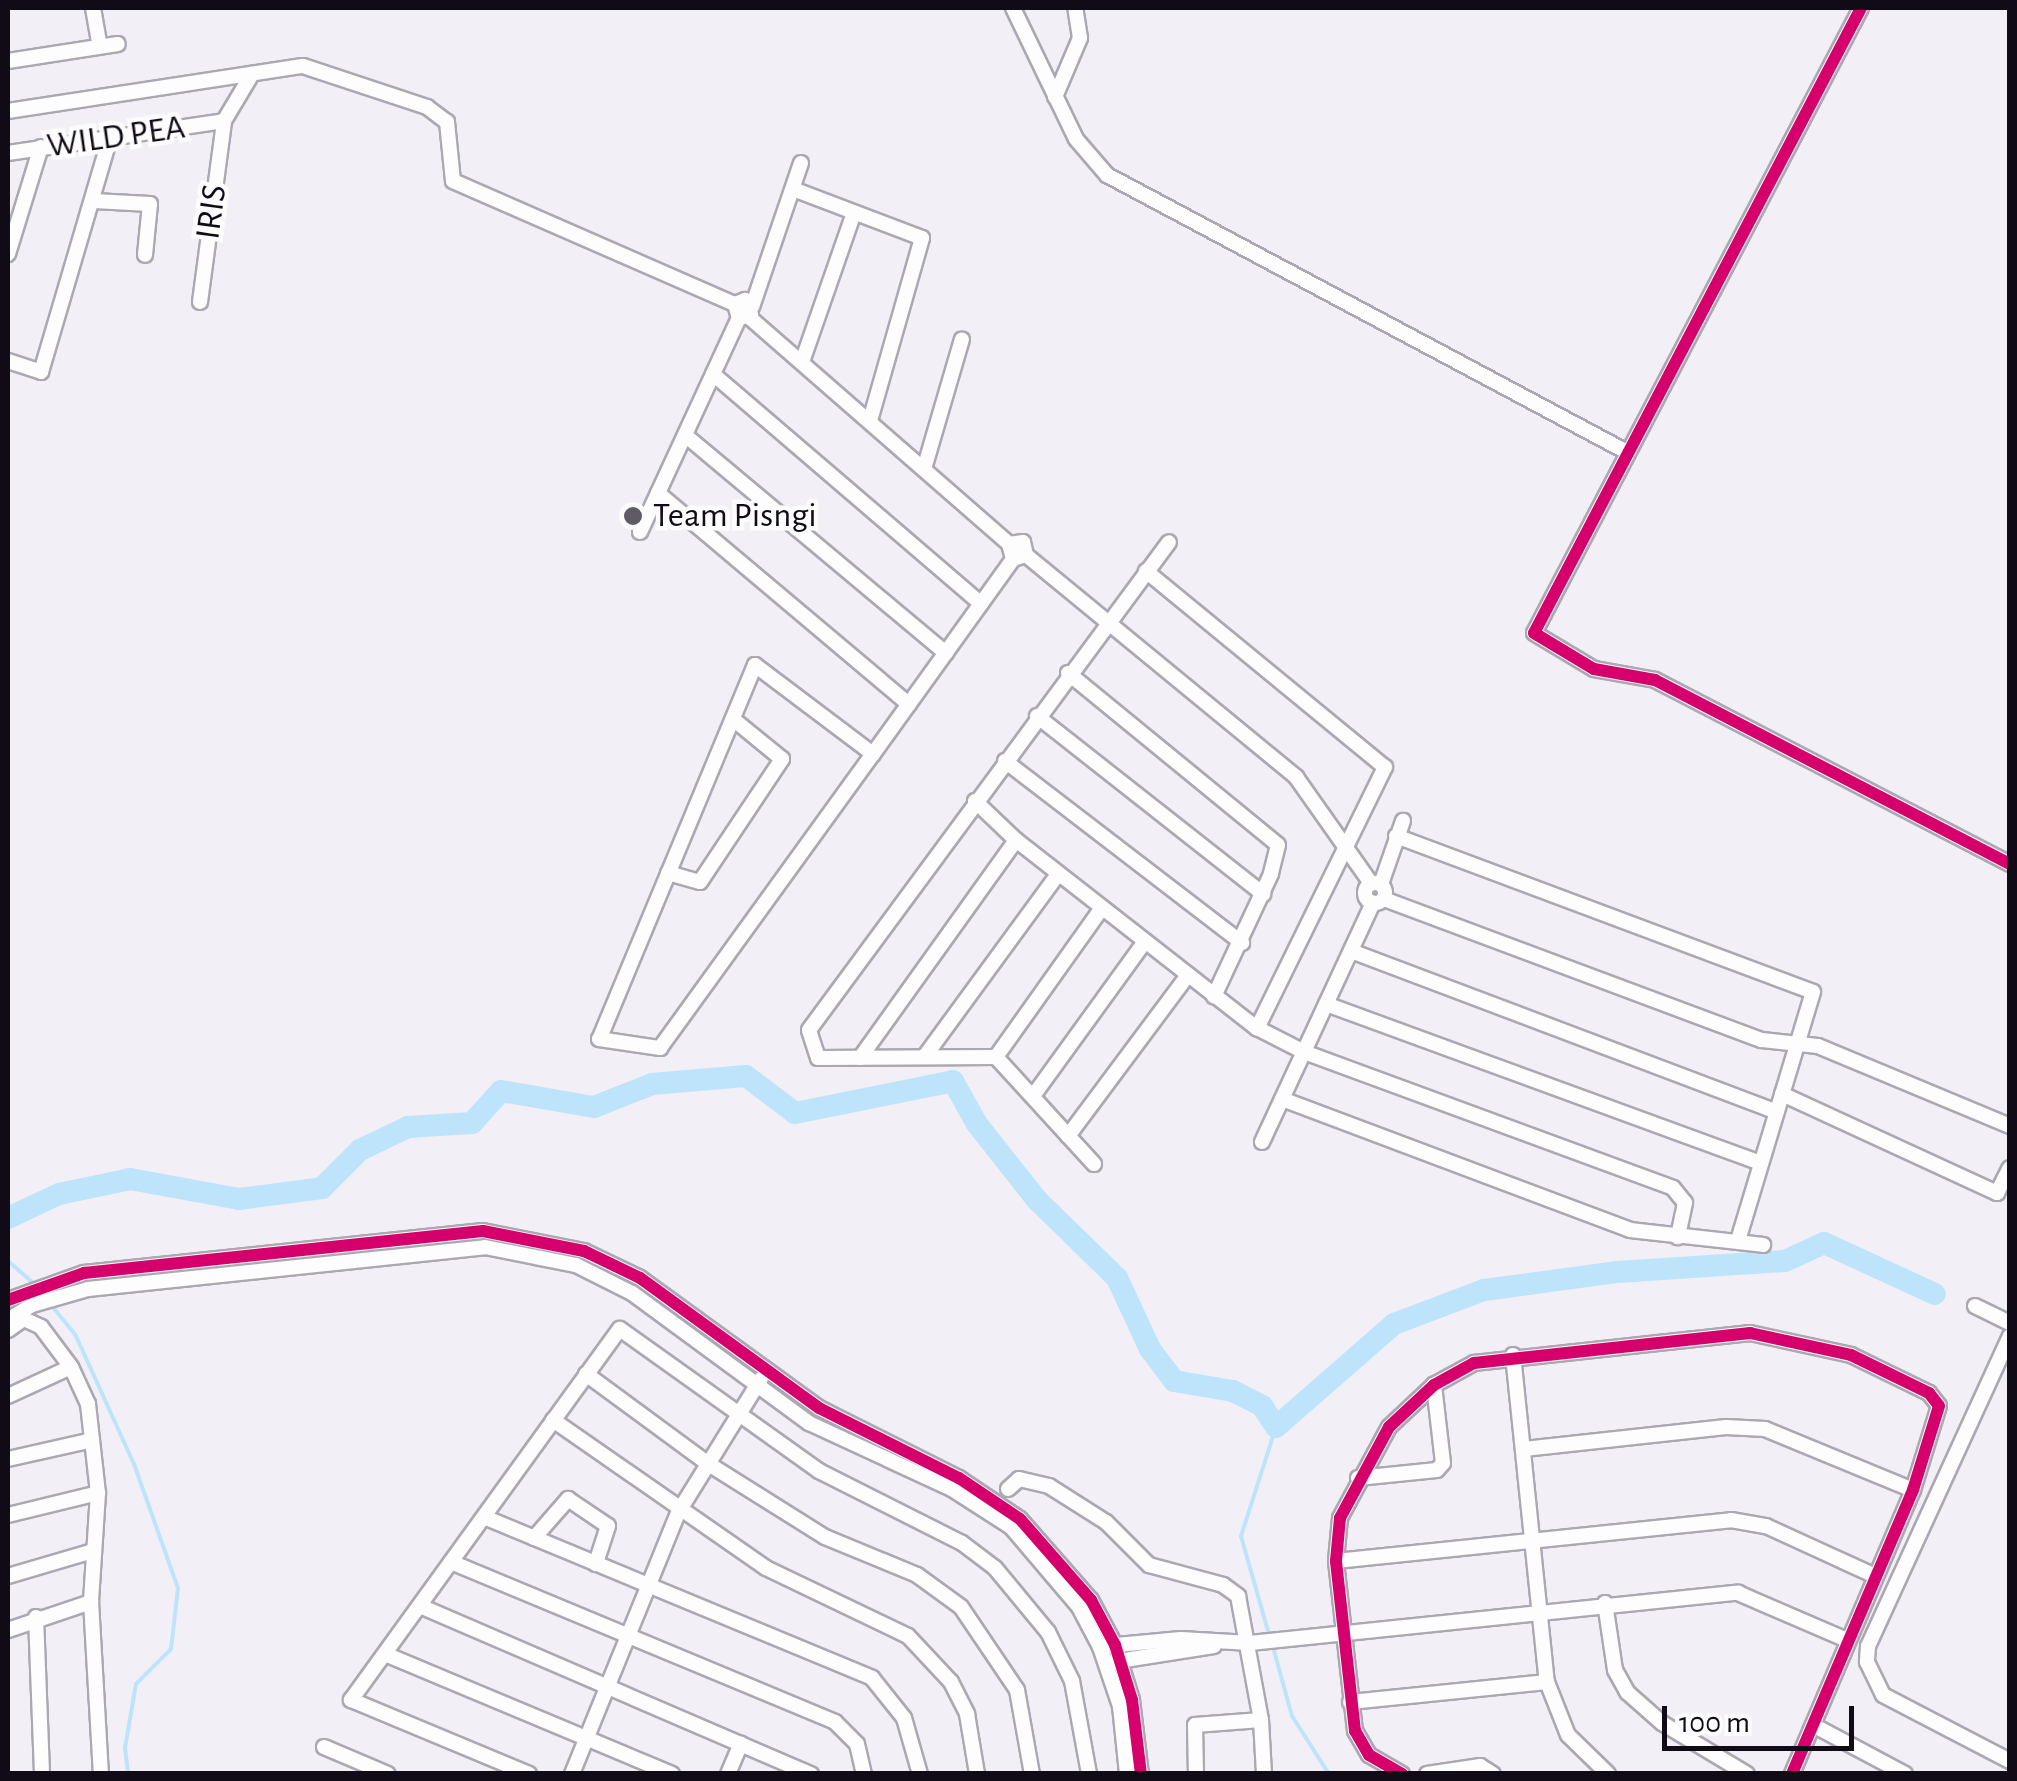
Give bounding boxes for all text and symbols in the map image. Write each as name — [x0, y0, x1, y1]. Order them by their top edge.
street label: WILD PEA — [44, 107, 188, 167]
street label: IRIS — [187, 182, 237, 242]
place label: Team Pisngi — [653, 495, 817, 537]
marker: Team Pisngi — [622, 505, 644, 527]
scale bar — [1667, 1686, 1860, 1748]
text: 100 m — [1679, 1708, 1750, 1738]

